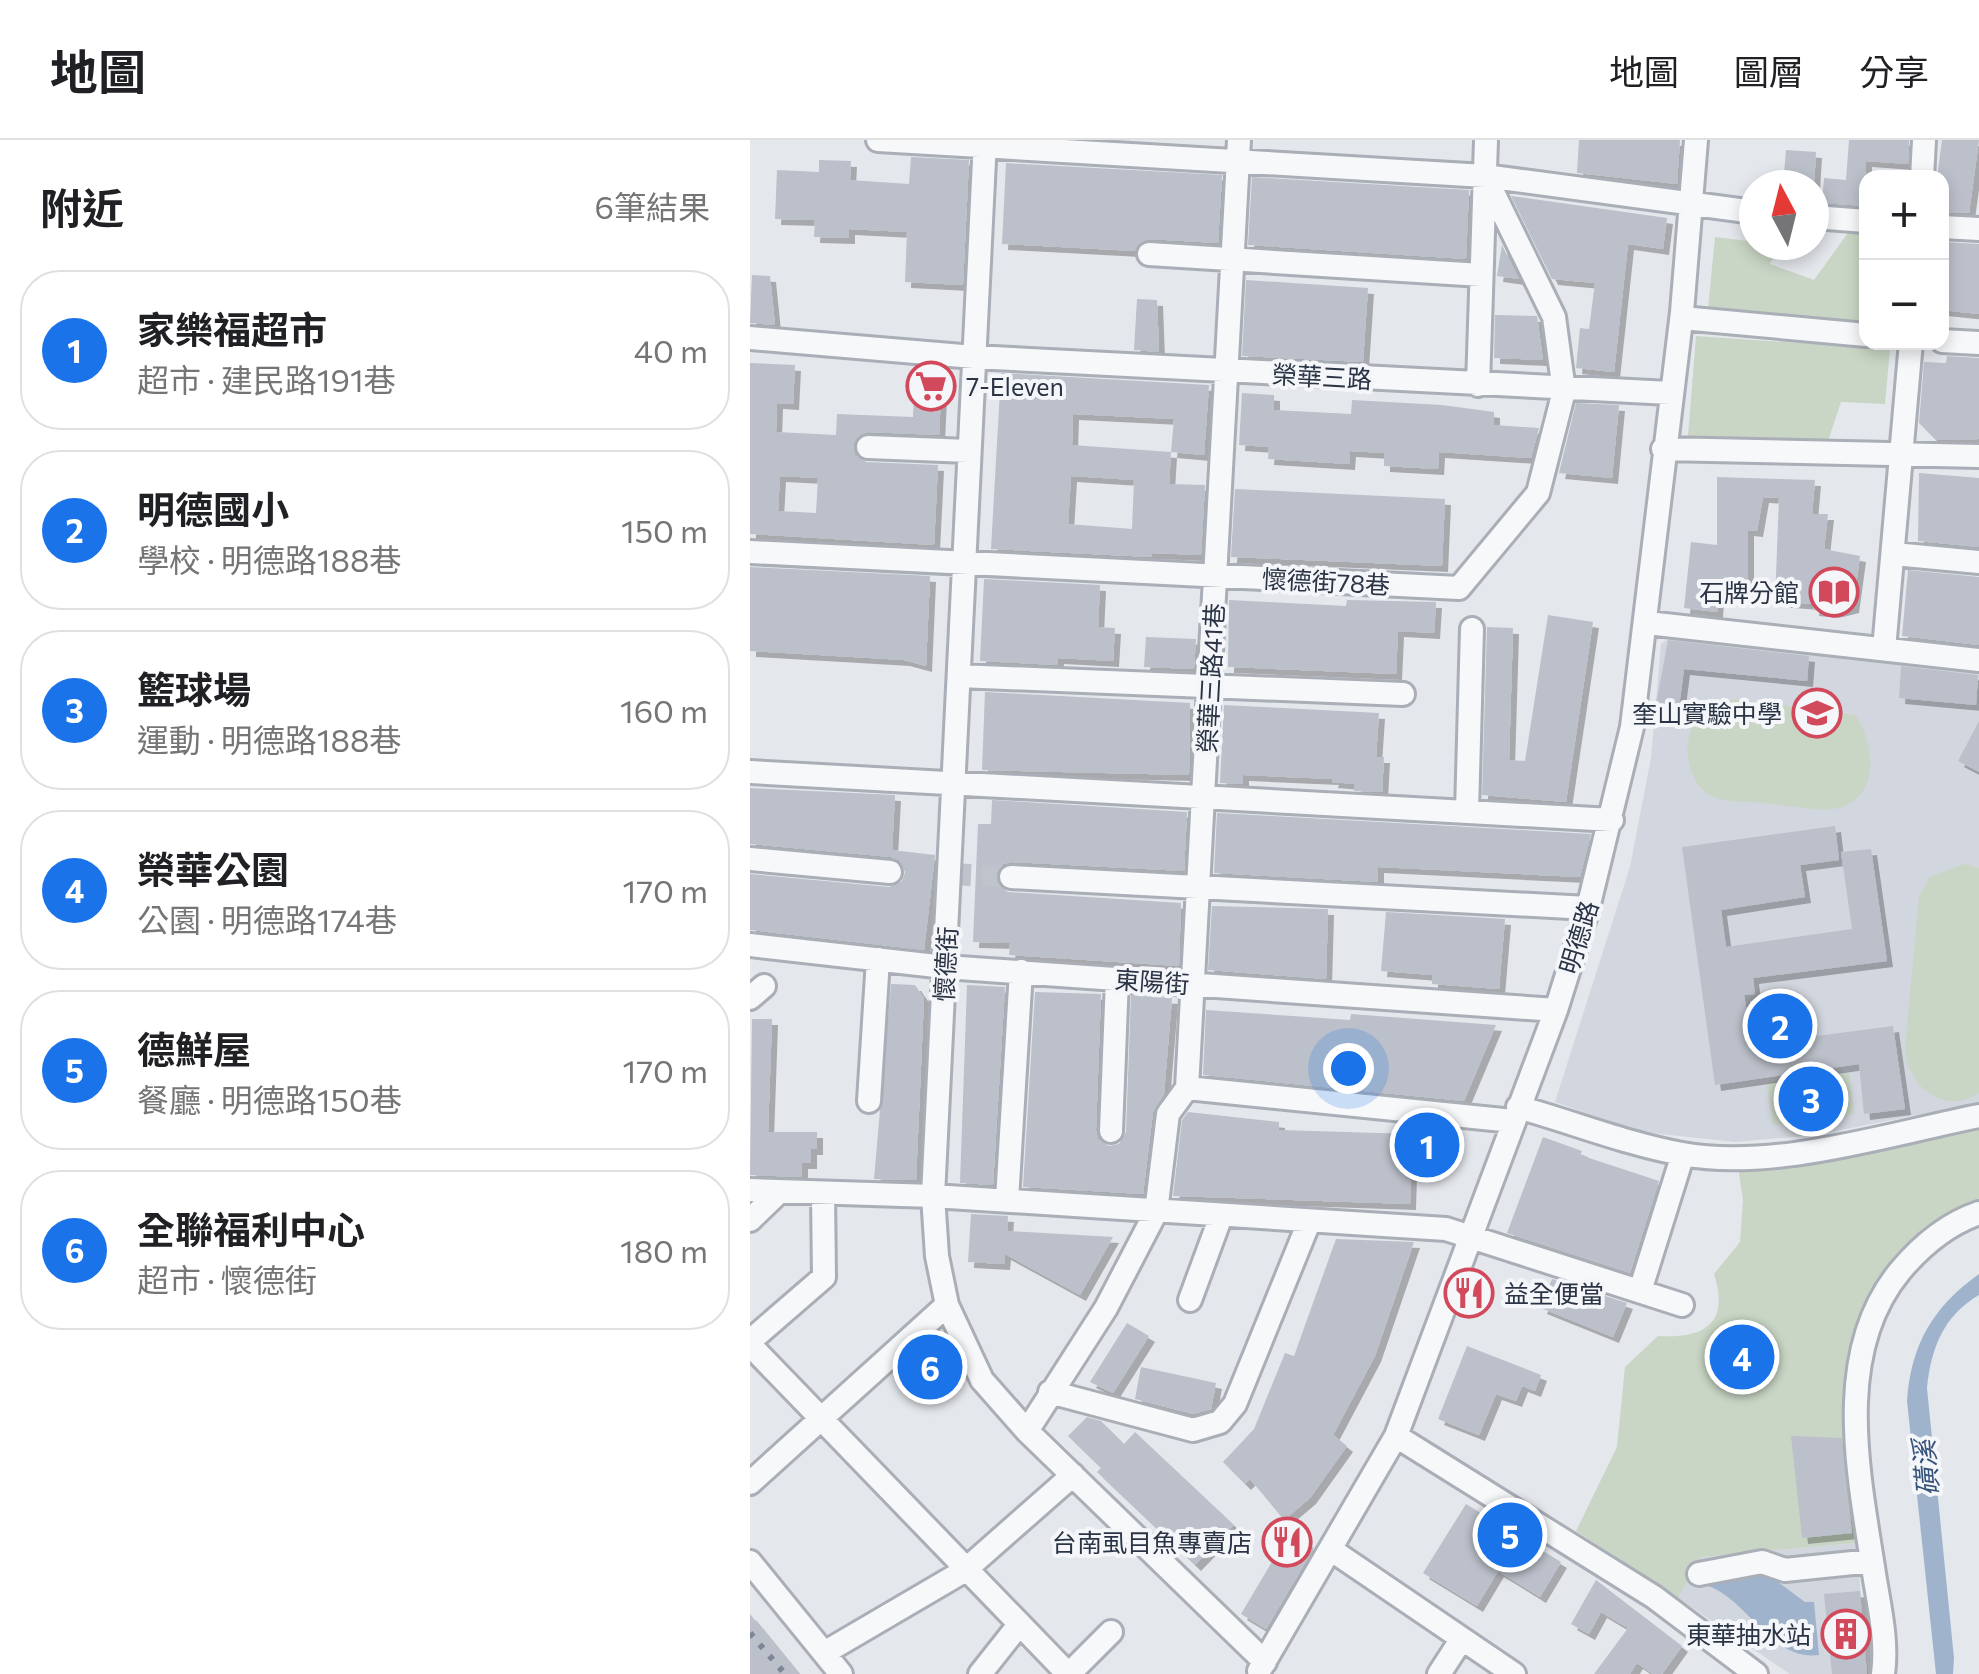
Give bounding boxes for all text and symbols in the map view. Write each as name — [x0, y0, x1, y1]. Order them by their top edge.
text: 地圖 — [50, 41, 146, 100]
text: 地圖 — [1609, 49, 1679, 92]
text: 圖層 — [1734, 49, 1804, 92]
text: 分享 — [1859, 49, 1929, 92]
north arrow — [1739, 170, 1829, 260]
map controls — [1859, 170, 1949, 350]
button: + — [1859, 170, 1949, 260]
text: 附近 — [40, 181, 124, 233]
text: 6筆結果 — [595, 186, 710, 226]
button: − — [1859, 260, 1949, 350]
text: 家樂福超市 — [137, 305, 327, 352]
text: 1 — [67, 330, 82, 370]
text: 40 m — [634, 330, 708, 370]
street label: 榮華三路 — [1271, 358, 1373, 394]
text: 超市 · 建民路191巷 — [137, 359, 396, 399]
supermarket icon: 7-Eleven — [905, 360, 957, 412]
place label: 7-Eleven — [966, 371, 1064, 401]
text: 明德國小 — [137, 485, 289, 532]
text: 2 — [65, 510, 84, 550]
text: 150 m — [621, 510, 708, 550]
text: 學校 · 明德路188巷 — [137, 539, 401, 579]
street label: 懷德街78巷 — [1261, 563, 1391, 599]
library icon: 石牌分館 — [1808, 566, 1860, 618]
place label: 石牌分館 — [1699, 577, 1799, 607]
street label: 榮華三路41巷 — [1191, 602, 1229, 754]
text: 籃球場 — [137, 665, 251, 712]
school or university icon: 奎山實驗中學 — [1791, 687, 1843, 739]
text: 3 — [65, 690, 84, 730]
text: 160 m — [620, 690, 708, 730]
place label: 奎山實驗中學 — [1632, 698, 1782, 728]
text: 運動 · 明德路188巷 — [137, 719, 401, 759]
text: 榮華公園 — [137, 845, 289, 892]
text: 4 — [65, 870, 84, 910]
text: 170 m — [623, 870, 708, 910]
street label: 明德路 — [1553, 897, 1603, 977]
text: 公園 · 明德路174巷 — [137, 899, 397, 939]
street label: 懷德街 — [928, 926, 962, 1002]
street label: 東陽街 — [1114, 963, 1190, 999]
pin: 2 — [1748, 988, 1812, 1064]
text: 德鮮屋 — [137, 1025, 251, 1072]
your location — [1323, 1043, 1374, 1094]
text: 5 — [65, 1050, 84, 1090]
text: 170 m — [623, 1050, 708, 1090]
pin: 3 — [1778, 1062, 1844, 1136]
text: 餐廳 · 明德路150巷 — [137, 1079, 402, 1119]
pin: 1 — [1394, 1108, 1460, 1182]
text: 全聯福利中心 — [137, 1205, 365, 1252]
text: 6 — [65, 1230, 84, 1270]
text: 180 m — [620, 1230, 708, 1270]
text: 超市 · 懷德街 — [137, 1259, 317, 1299]
restaurant icon: 益全便當 — [1443, 1267, 1495, 1319]
place label: 益全便當 — [1504, 1278, 1604, 1308]
pin: 4 — [1710, 1320, 1774, 1394]
pin: 6 — [898, 1330, 962, 1404]
water label: 磺溪 — [1905, 1435, 1944, 1497]
pin: 5 — [1478, 1498, 1542, 1572]
restaurant icon: 台南虱目魚專賣店 — [1261, 1516, 1313, 1568]
place label: 台南虱目魚專賣店 — [1052, 1527, 1252, 1557]
building icon: 東華抽水站 — [1820, 1608, 1872, 1660]
place label: 東華抽水站 — [1686, 1619, 1811, 1649]

